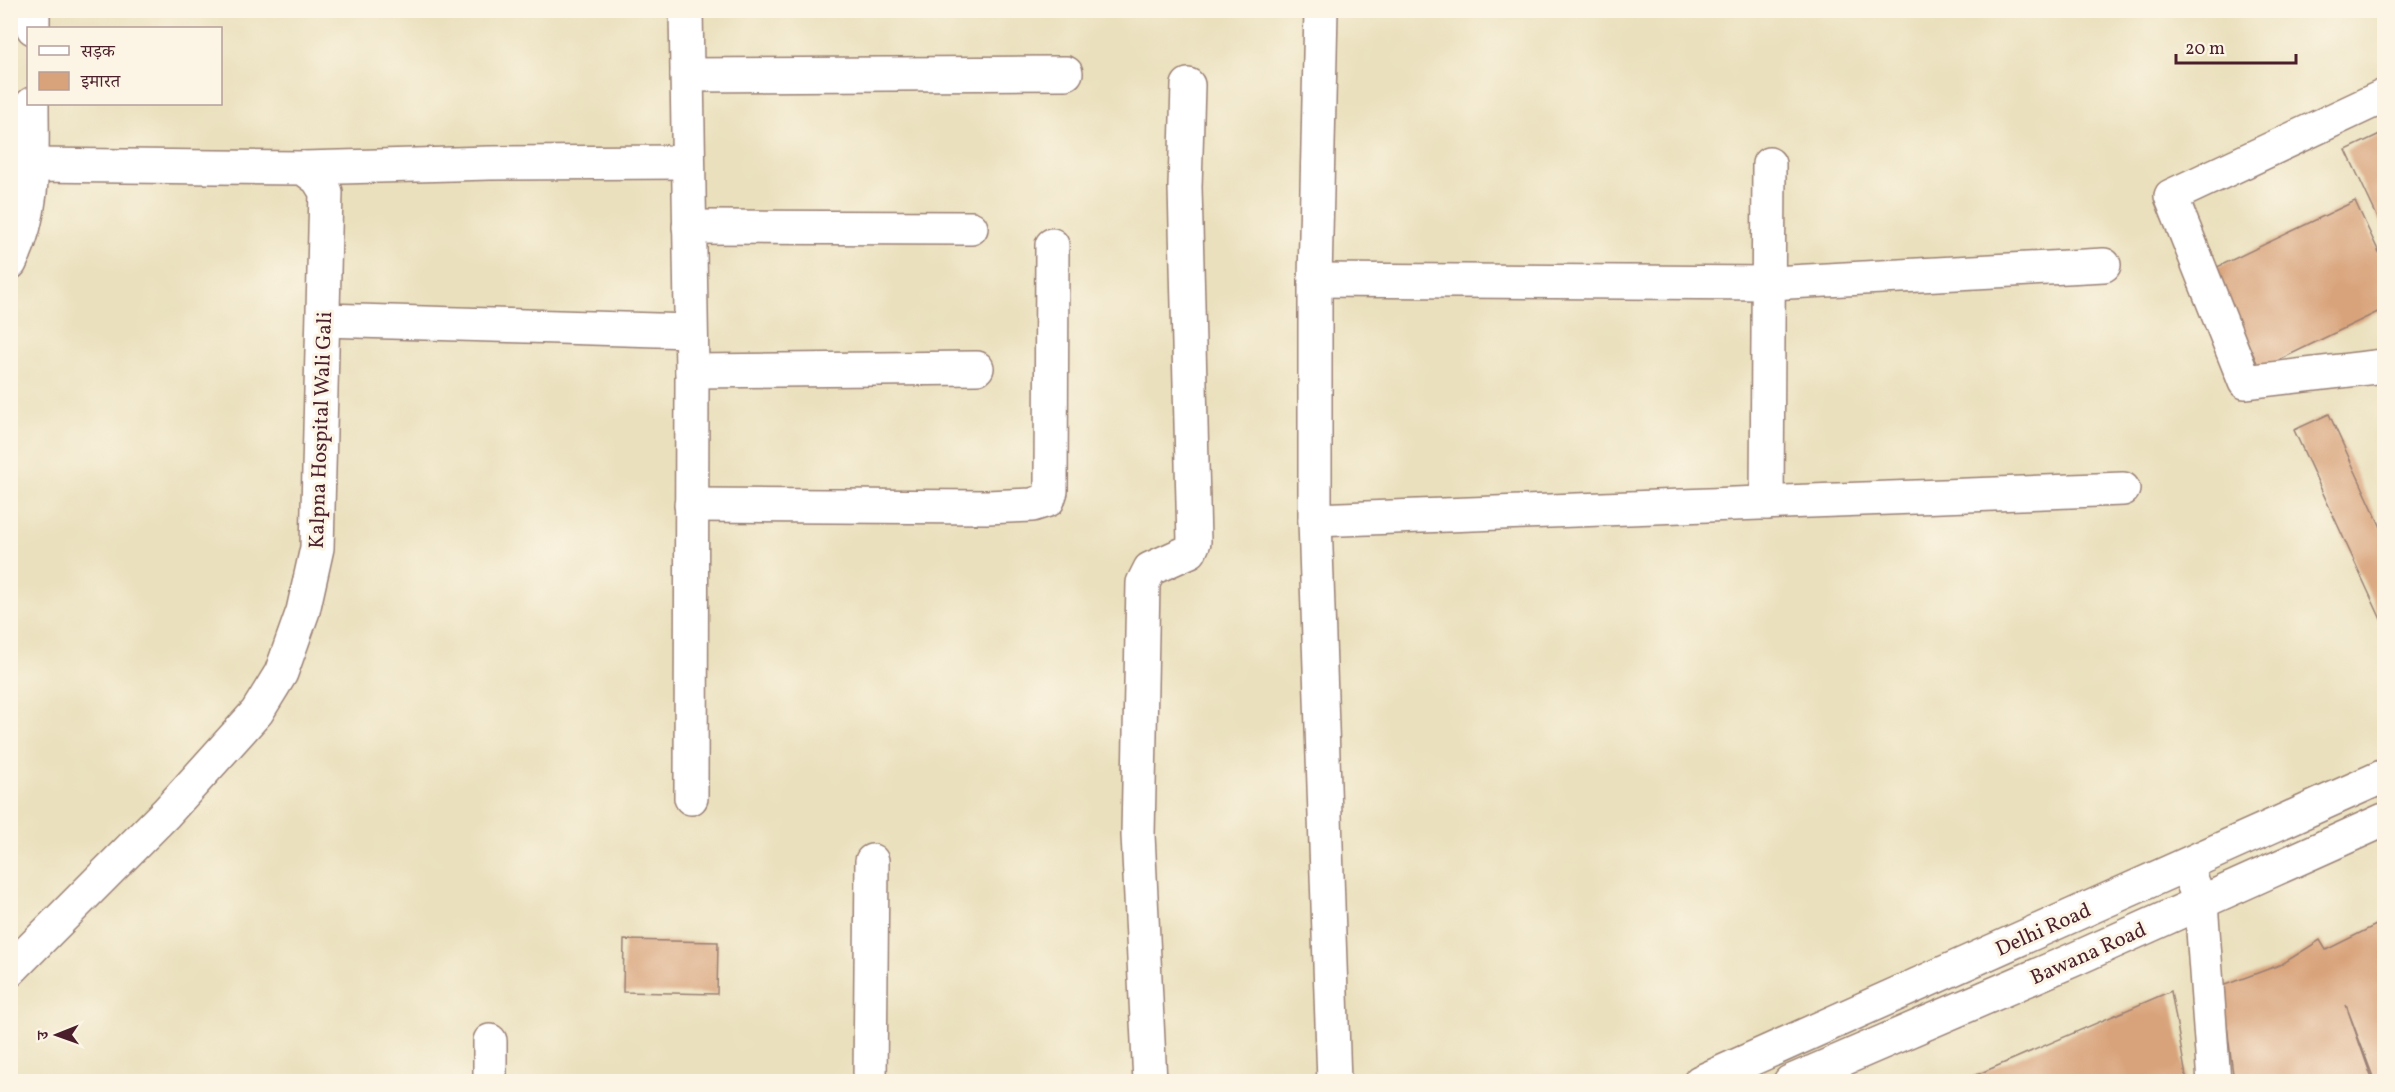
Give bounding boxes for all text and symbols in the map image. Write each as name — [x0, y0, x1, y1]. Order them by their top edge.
legend — [27, 27, 222, 105]
scale bar — [2176, 27, 2296, 65]
text: 20 m — [2185, 37, 2225, 62]
text: सड़क — [80, 40, 116, 65]
text: इमारत — [80, 70, 121, 95]
street label: Kalpna Hospital Wali Gali — [303, 311, 340, 549]
street label: Delhi Road — [1991, 896, 2096, 964]
street label: Bawana Road — [2026, 916, 2151, 993]
north arrow — [27, 1005, 87, 1065]
text: उ — [33, 1029, 55, 1040]

